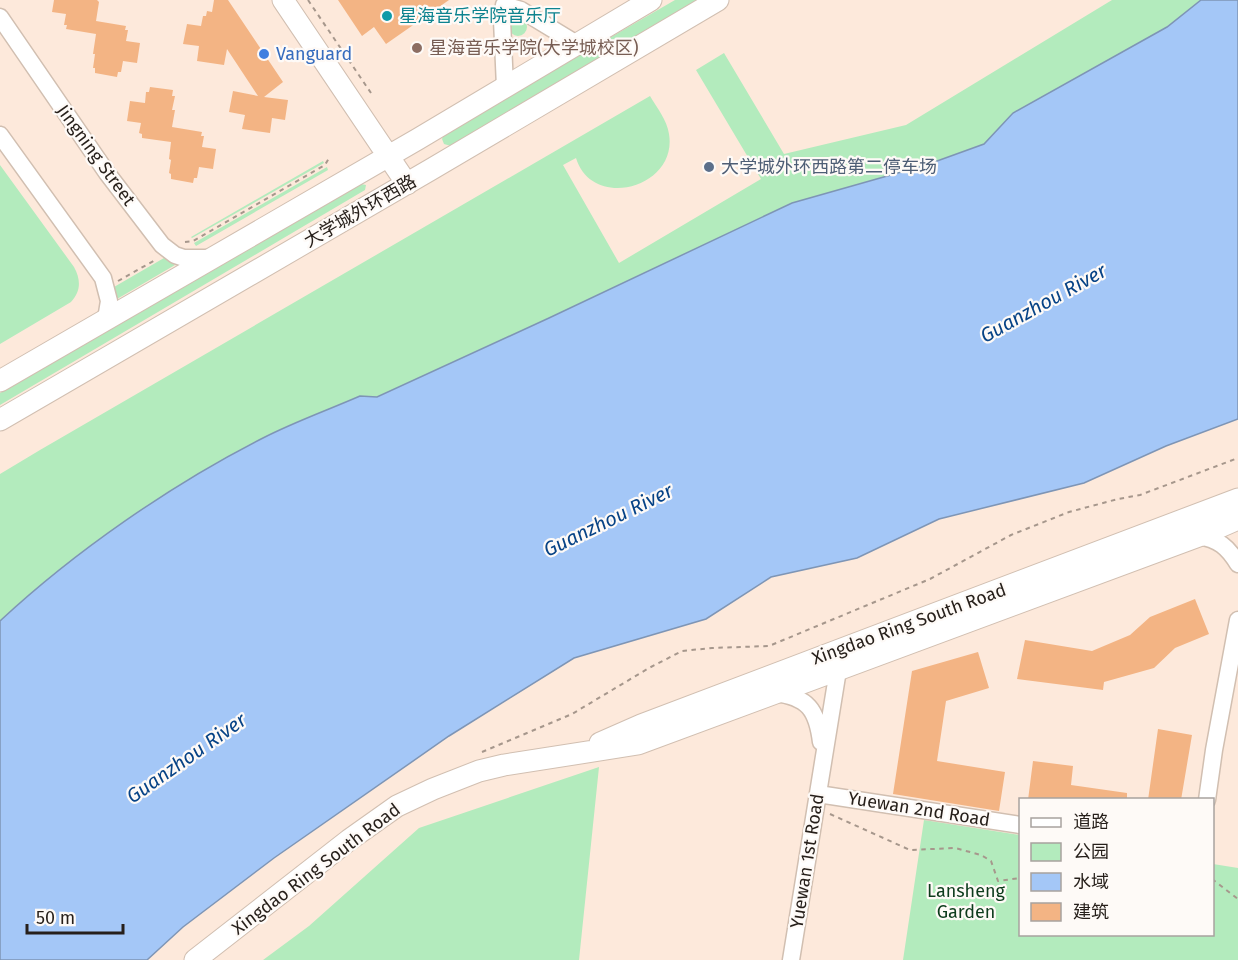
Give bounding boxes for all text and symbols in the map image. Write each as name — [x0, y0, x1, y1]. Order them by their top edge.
place label: 星海音乐学院音乐厅 — [399, 5, 561, 27]
marker: 星海音乐学院音乐厅 — [380, 9, 394, 23]
place label: 星海音乐学院(大学城校区) — [429, 37, 639, 59]
marker: 星海音乐学院(大学城校区) — [410, 41, 424, 55]
place label: Vanguard — [276, 43, 352, 65]
marker: Vanguard — [257, 47, 271, 61]
street label: Jingning Street — [52, 100, 140, 210]
place label: 大学城外环西路第二停车场 — [721, 156, 937, 178]
marker: 大学城外环西路第二停车场 — [702, 160, 716, 174]
street label: 大学城外环西路 — [300, 170, 420, 252]
water label: Guanzhou River — [976, 258, 1112, 348]
water label: Guanzhou River — [540, 478, 678, 562]
street label: Xingdao Ring South Road — [809, 579, 1009, 669]
water label: Guanzhou River — [122, 707, 252, 808]
street label: Yuewan 2nd Road — [846, 787, 992, 831]
street label: Yuewan 1st Road — [785, 792, 829, 930]
legend — [1019, 798, 1214, 936]
street label: Xingdao Ring South Road — [228, 799, 404, 939]
text: 道路 — [1073, 811, 1109, 833]
text: 公园 — [1073, 841, 1109, 863]
text: 水域 — [1073, 871, 1109, 893]
park label: Lansheng Garden — [927, 880, 1006, 923]
scale bar — [27, 897, 123, 935]
text: 建筑 — [1073, 901, 1109, 923]
text: 50 m — [36, 907, 75, 929]

